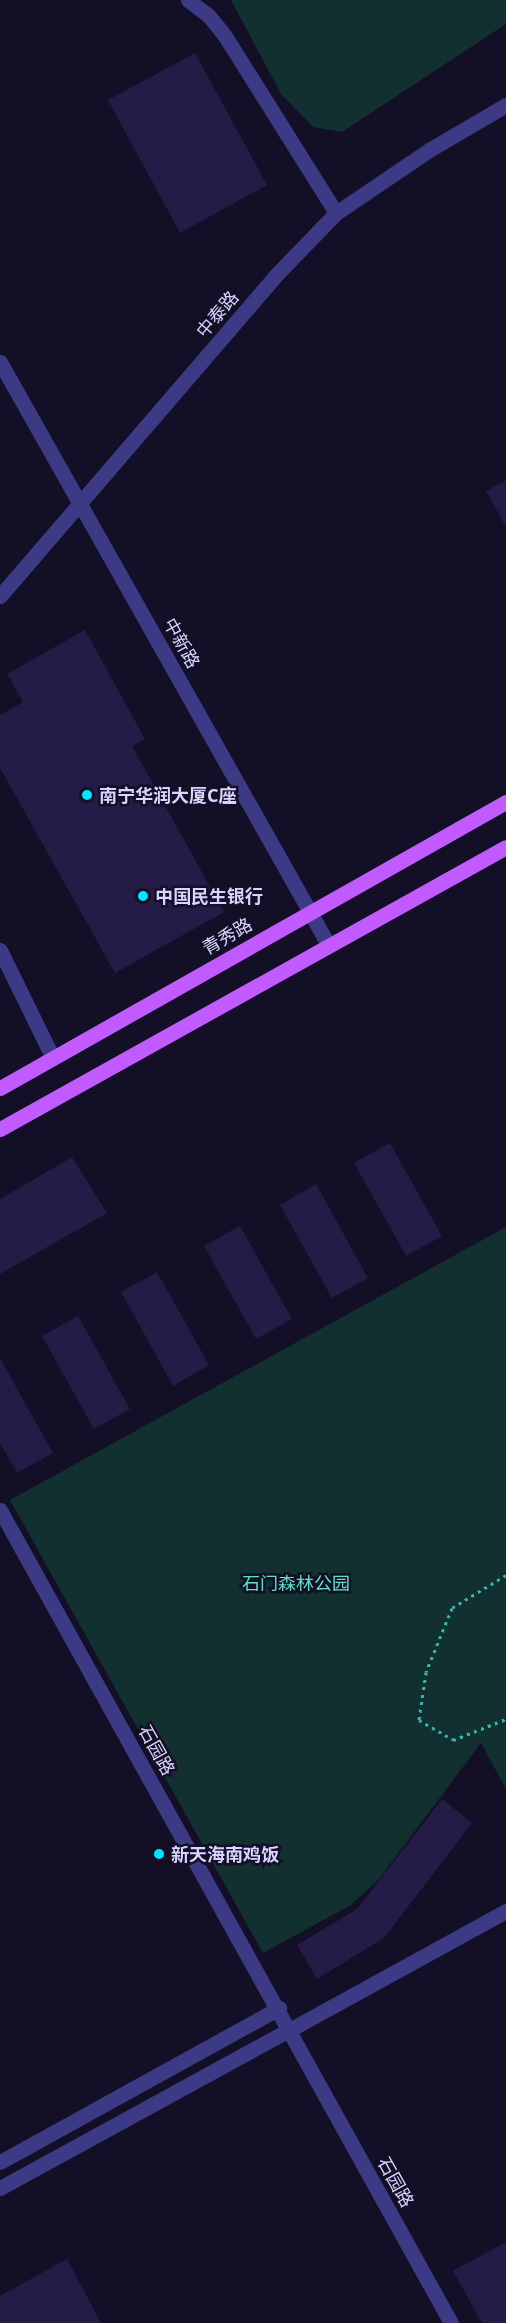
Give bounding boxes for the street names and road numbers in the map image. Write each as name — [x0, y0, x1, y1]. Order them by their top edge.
street label: 中泰路 — [191, 286, 243, 342]
street label: 中新路 — [159, 614, 205, 672]
street label: 青秀路 — [198, 913, 256, 959]
street label: 石园路 — [134, 1721, 180, 1779]
street label: 石园路 — [373, 2153, 419, 2211]

